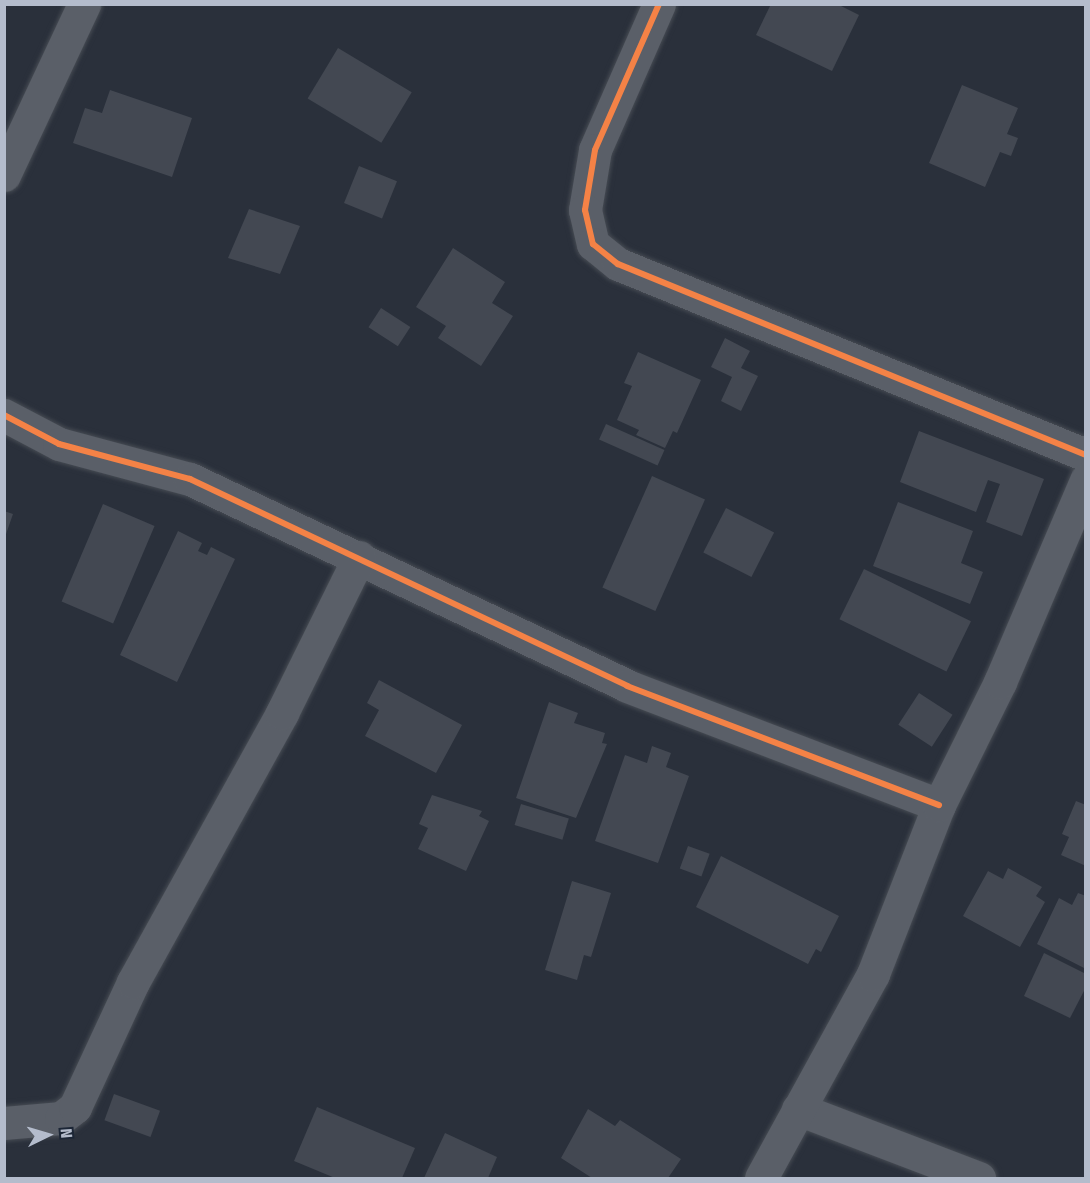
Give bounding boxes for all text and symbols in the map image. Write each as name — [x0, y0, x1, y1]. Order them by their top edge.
north arrow — [18, 1105, 78, 1165]
text: N — [57, 1128, 76, 1139]

